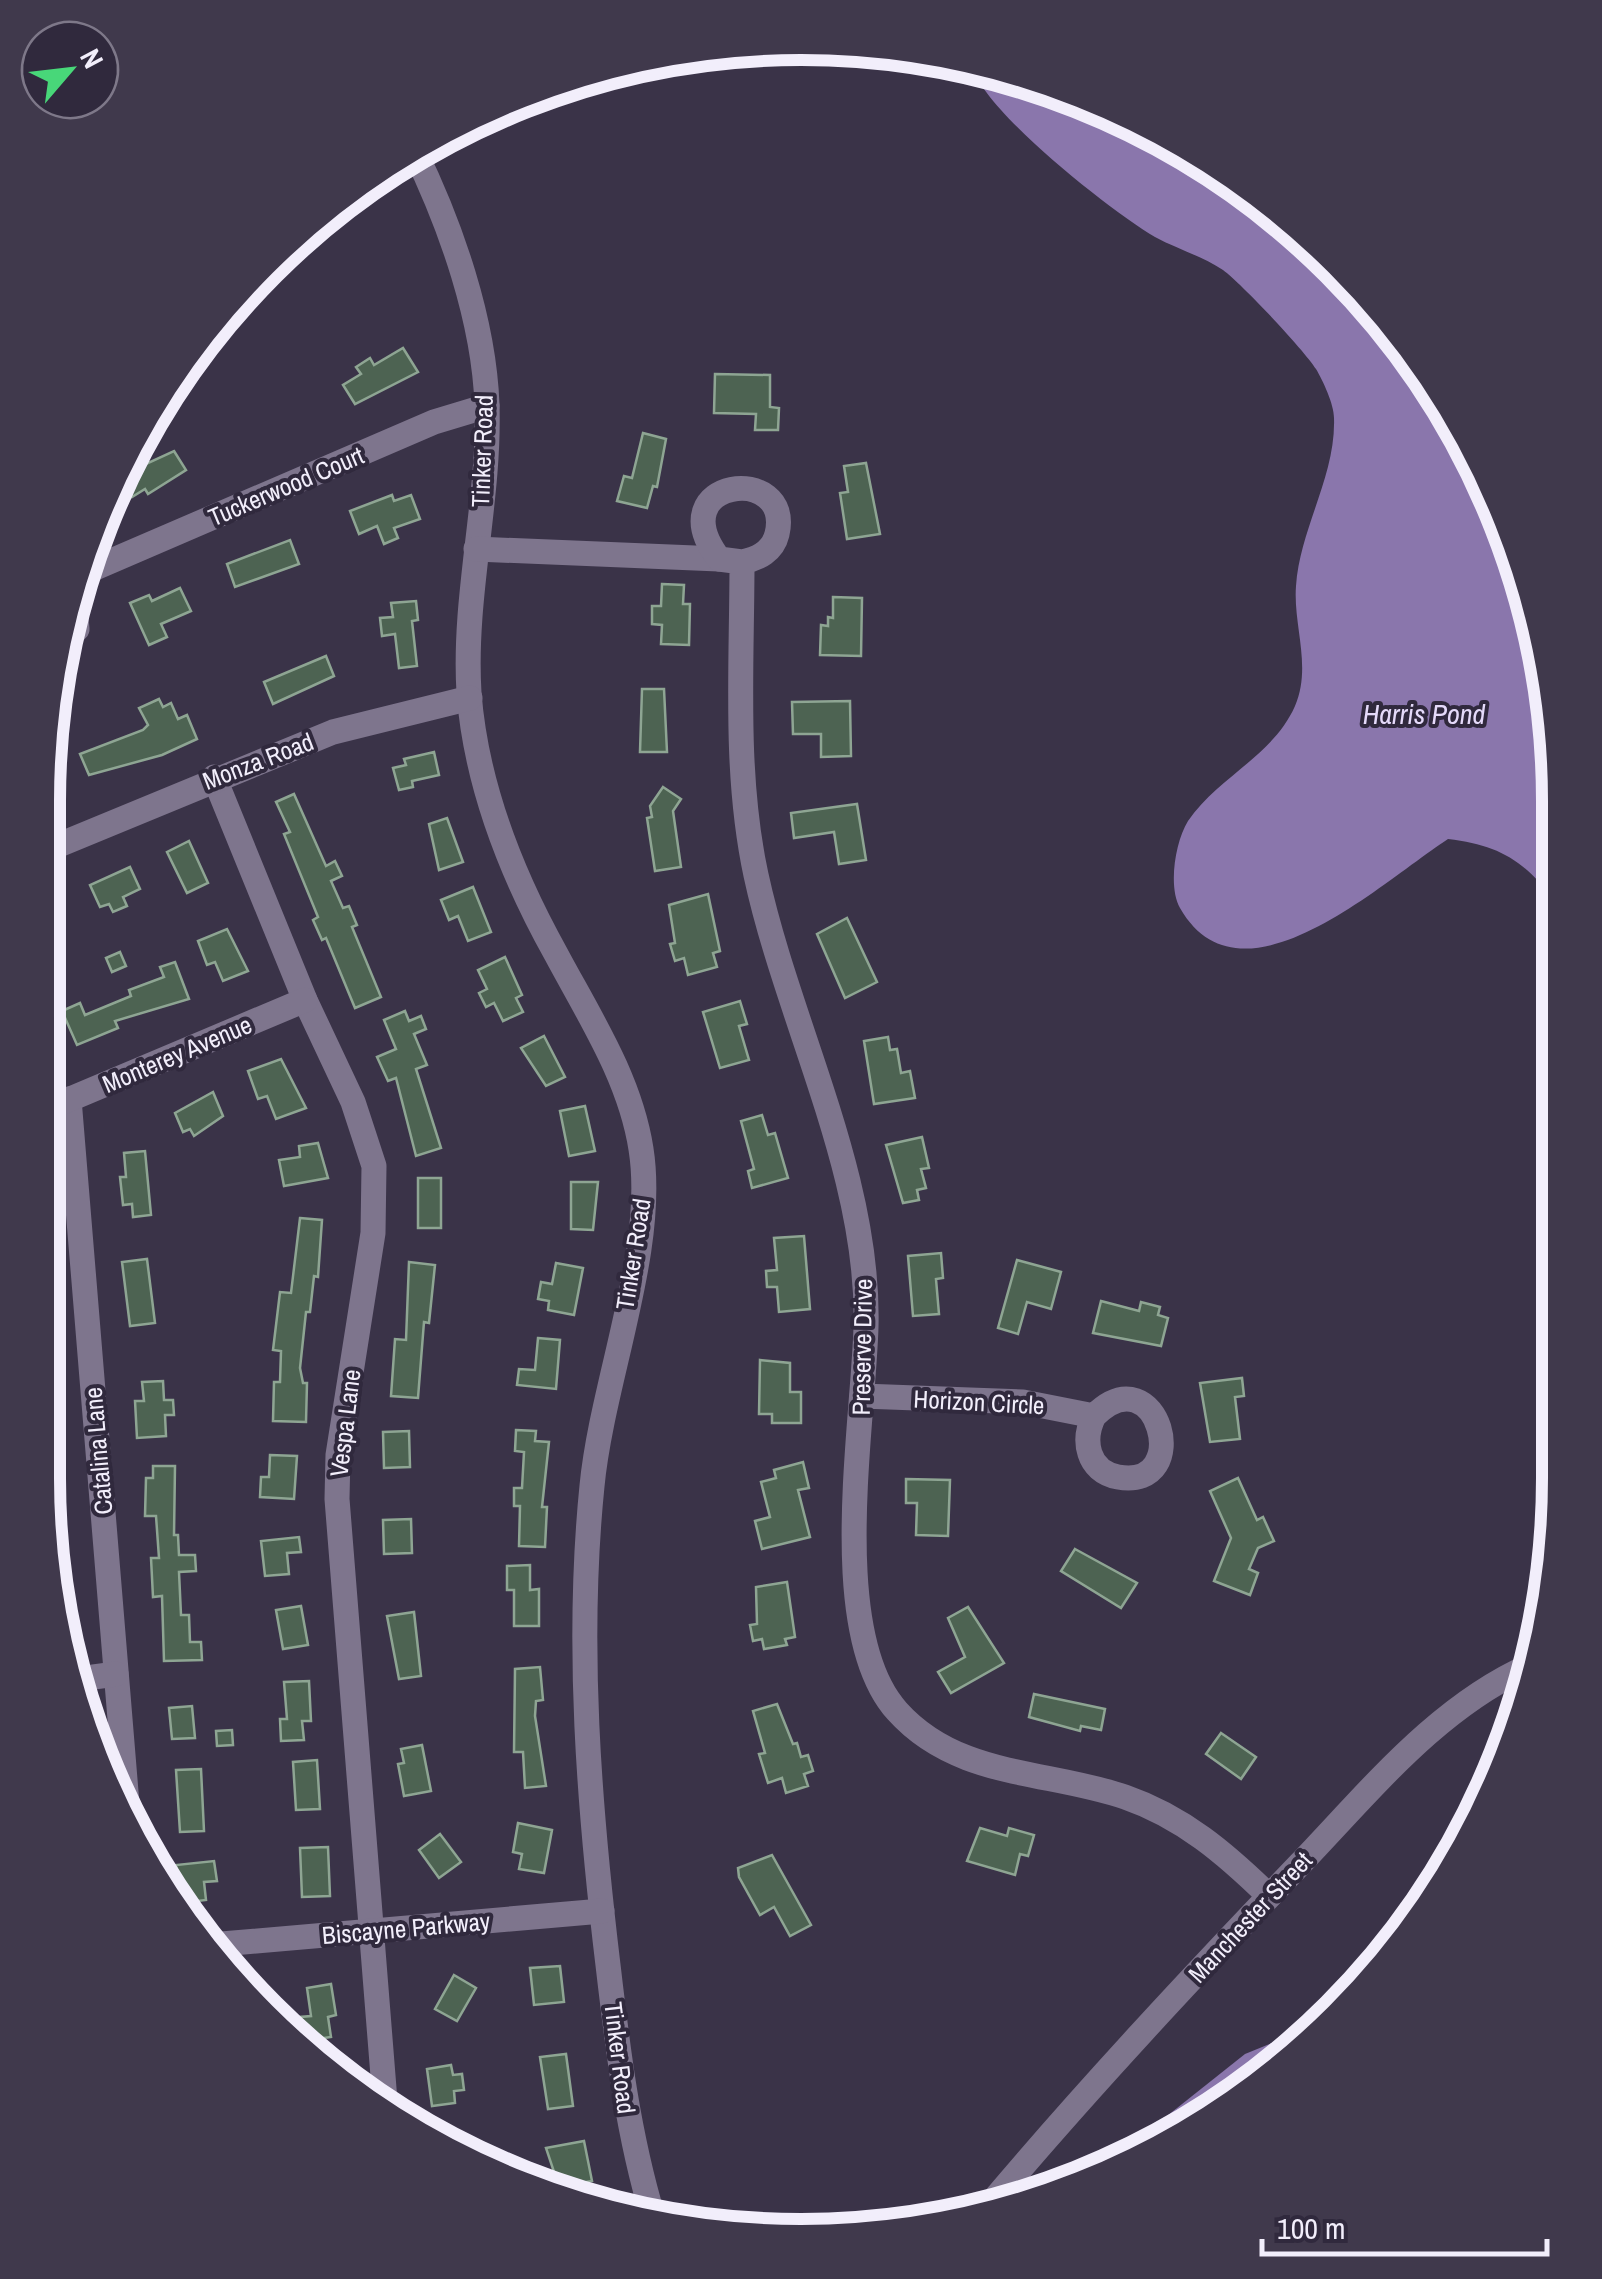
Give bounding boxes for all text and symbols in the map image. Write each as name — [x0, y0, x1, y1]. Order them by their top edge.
north arrow — [20, 20, 120, 120]
text: N — [71, 42, 113, 75]
street label: Tinker Road — [463, 394, 501, 508]
street label: Tuckerwood Court — [203, 438, 369, 534]
water label: Harris Pond — [1363, 695, 1485, 733]
street label: Monza Road — [198, 724, 318, 798]
street label: Monterey Avenue — [97, 1007, 257, 1101]
street label: Tinker Road — [607, 1196, 659, 1312]
street label: Preserve Drive — [844, 1278, 880, 1416]
street label: Vespa Lane — [322, 1367, 368, 1479]
street label: Horizon Circle — [913, 1382, 1045, 1422]
street label: Catalina Lane — [76, 1386, 120, 1516]
street label: Manchester Street — [1180, 1844, 1320, 1990]
street label: Biscayne Parkway — [321, 1904, 492, 1952]
street label: Tinker Road — [596, 2000, 644, 2116]
scale bar — [1262, 2194, 1547, 2256]
text: 100 m — [1277, 2208, 1345, 2248]

